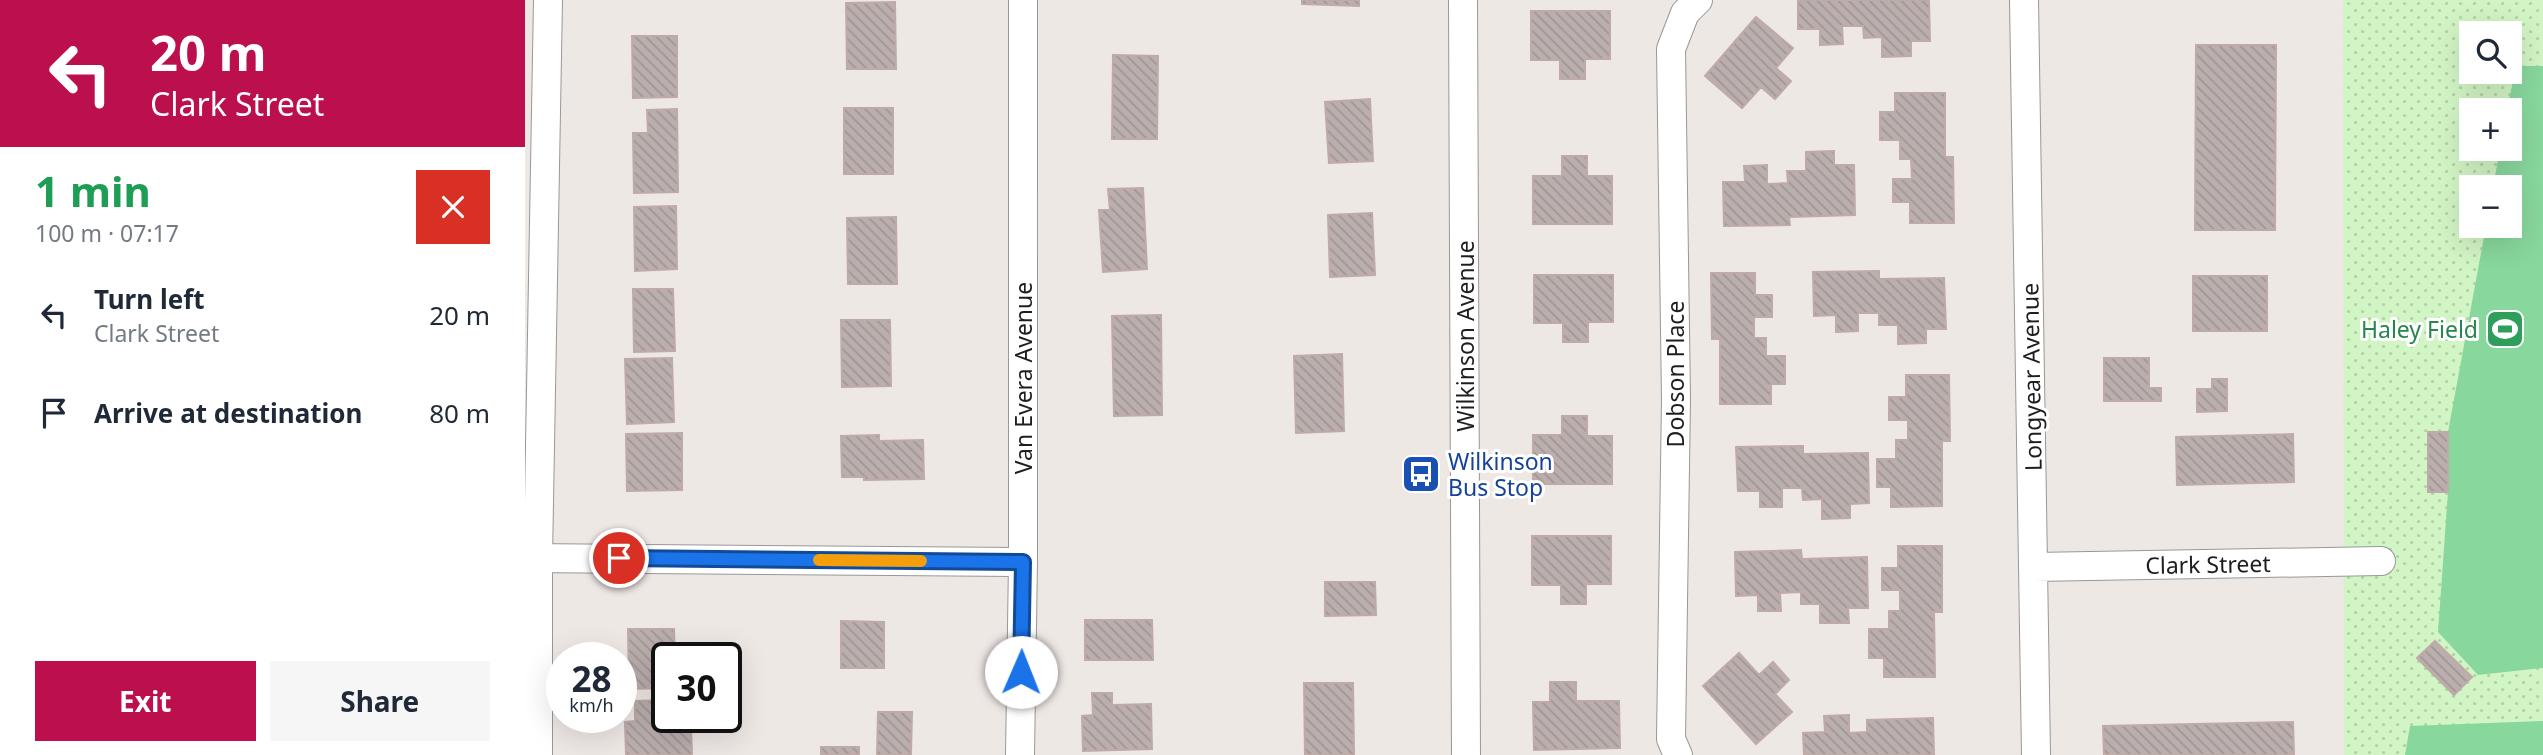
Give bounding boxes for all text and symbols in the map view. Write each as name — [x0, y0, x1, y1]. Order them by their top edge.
text: 20 m — [150, 19, 267, 85]
map controls — [2459, 21, 2522, 238]
button: search — [2459, 21, 2522, 84]
icon: left — [35, 28, 126, 119]
text: Clark Street — [150, 82, 324, 125]
button: + — [2459, 98, 2522, 161]
text: 1 min — [35, 162, 151, 219]
button: close — [416, 170, 490, 244]
button: − — [2459, 175, 2522, 238]
text: 100 m · 07:17 — [35, 217, 179, 249]
street label: Wilkinson Avenue — [1449, 240, 1481, 432]
text: Turn left — [94, 281, 205, 317]
street label: Van Evera Avenue — [1007, 282, 1039, 474]
street label: Longyear Avenue — [2013, 283, 2049, 471]
icon: left — [35, 296, 73, 334]
text: 20 m — [429, 297, 490, 333]
street label: Dobson Place — [1659, 301, 1691, 447]
sports icon: Haley Field — [2484, 308, 2526, 350]
place label: Haley Field — [2361, 313, 2478, 345]
text: Clark Street — [94, 317, 219, 349]
icon: arrive — [35, 394, 73, 432]
text: Arrive at destination — [94, 395, 363, 431]
text: 80 m — [429, 395, 490, 431]
place label: Wilkinson Bus Stop — [1448, 445, 1553, 503]
bus stop icon: Wilkinson Bus Stop — [1400, 453, 1442, 495]
pin — [589, 528, 649, 588]
icon: arrive — [600, 539, 638, 577]
street label: Clark Street — [2145, 547, 2271, 581]
position arrow — [984, 635, 1058, 709]
speed limit sign: 30 — [651, 642, 742, 733]
text: 28 — [571, 655, 612, 702]
button: Exit — [35, 661, 256, 741]
button: Share — [270, 661, 490, 741]
text: km/h — [569, 693, 614, 717]

